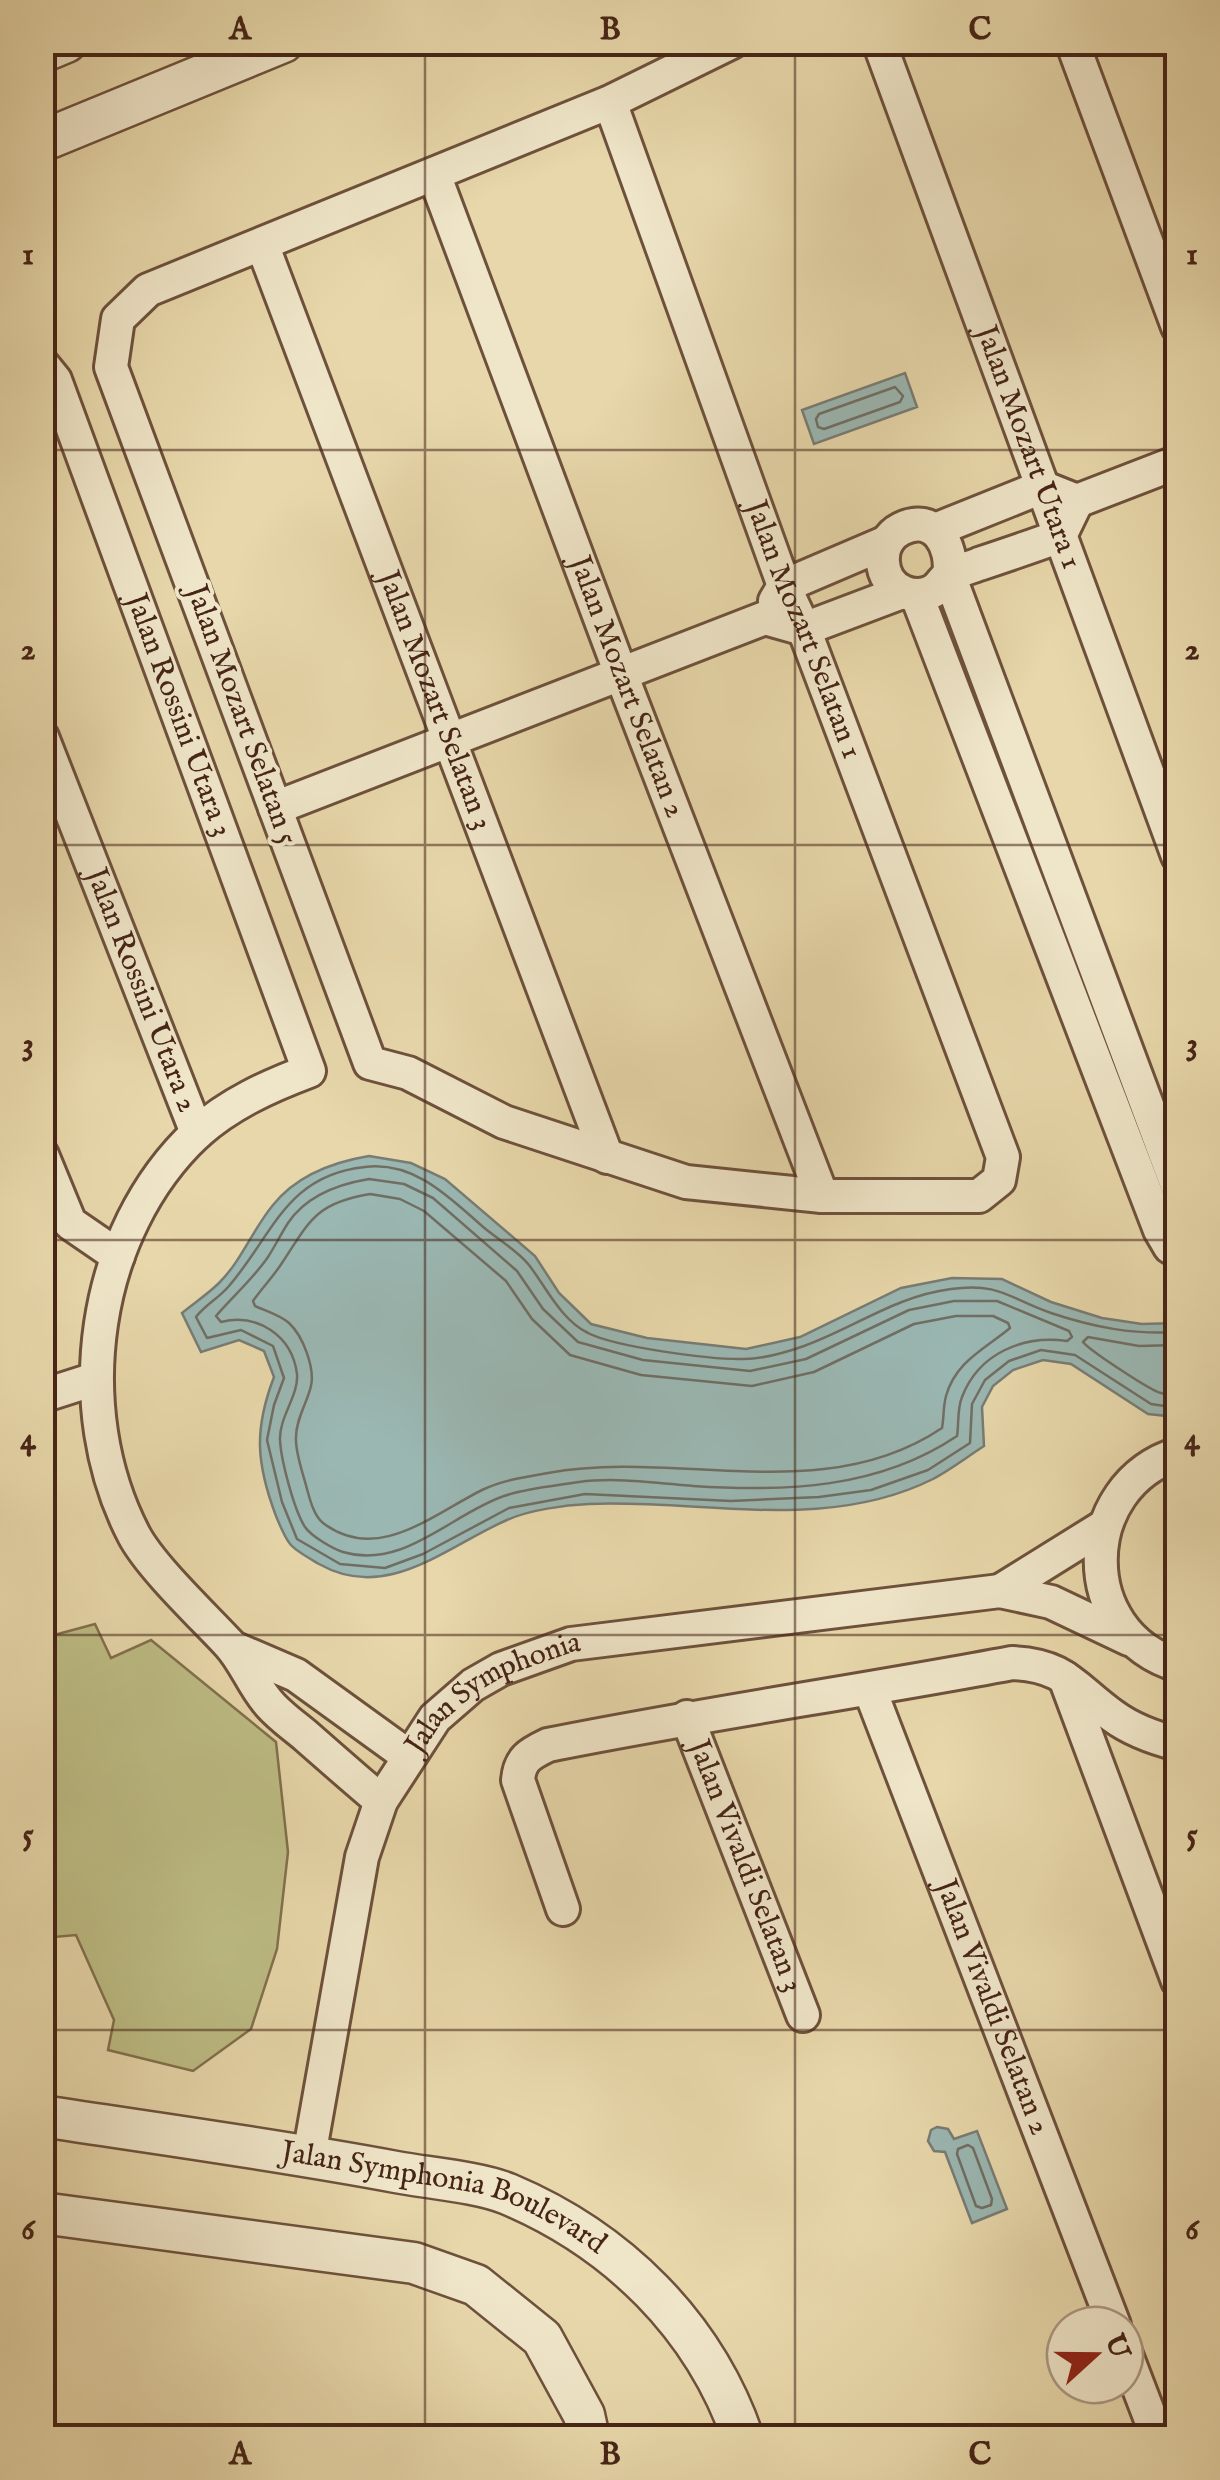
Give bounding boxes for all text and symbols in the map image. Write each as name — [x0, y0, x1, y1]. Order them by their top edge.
text: A — [227, 10, 252, 51]
text: B — [599, 10, 621, 51]
text: C — [969, 10, 992, 51]
text: 1 — [22, 235, 34, 276]
text: 1 — [1186, 235, 1198, 276]
street label: Jalan Mozart Utara 1 — [965, 318, 1090, 575]
street label: Jalan Mozart Selatan 1 — [735, 493, 870, 764]
street label: Jalan Mozart Selatan 2 — [559, 548, 694, 823]
street label: Jalan Mozart Selatan 3 — [367, 563, 501, 836]
street label: Jalan Mozart Selatan 5 — [175, 577, 306, 850]
street label: Jalan Rossini Utara 3 — [115, 586, 240, 842]
text: 2 — [20, 630, 36, 671]
text: 2 — [1184, 630, 1200, 671]
street label: Jalan Rossini Utara 2 — [75, 860, 206, 1118]
text: 3 — [22, 1025, 34, 1066]
text: 3 — [1186, 1025, 1198, 1066]
text: 4 — [20, 1420, 36, 1461]
text: 4 — [1184, 1420, 1200, 1461]
street label: Jalan Symphonia — [396, 1624, 583, 1764]
street label: Jalan Vivaldi Selatan 3 — [678, 1732, 811, 1998]
text: 5 — [22, 1815, 34, 1856]
text: 5 — [1186, 1815, 1198, 1856]
street label: Jalan Vivaldi Selatan 2 — [925, 1871, 1058, 2141]
street label: Jalan Symphonia Boulevard — [276, 2133, 614, 2264]
text: 6 — [21, 2210, 36, 2251]
text: 6 — [1185, 2210, 1200, 2251]
north arrow — [1045, 2305, 1145, 2405]
text: U — [1095, 2330, 1137, 2365]
text: A — [227, 2435, 252, 2476]
text: B — [599, 2435, 621, 2476]
text: C — [969, 2435, 992, 2476]

